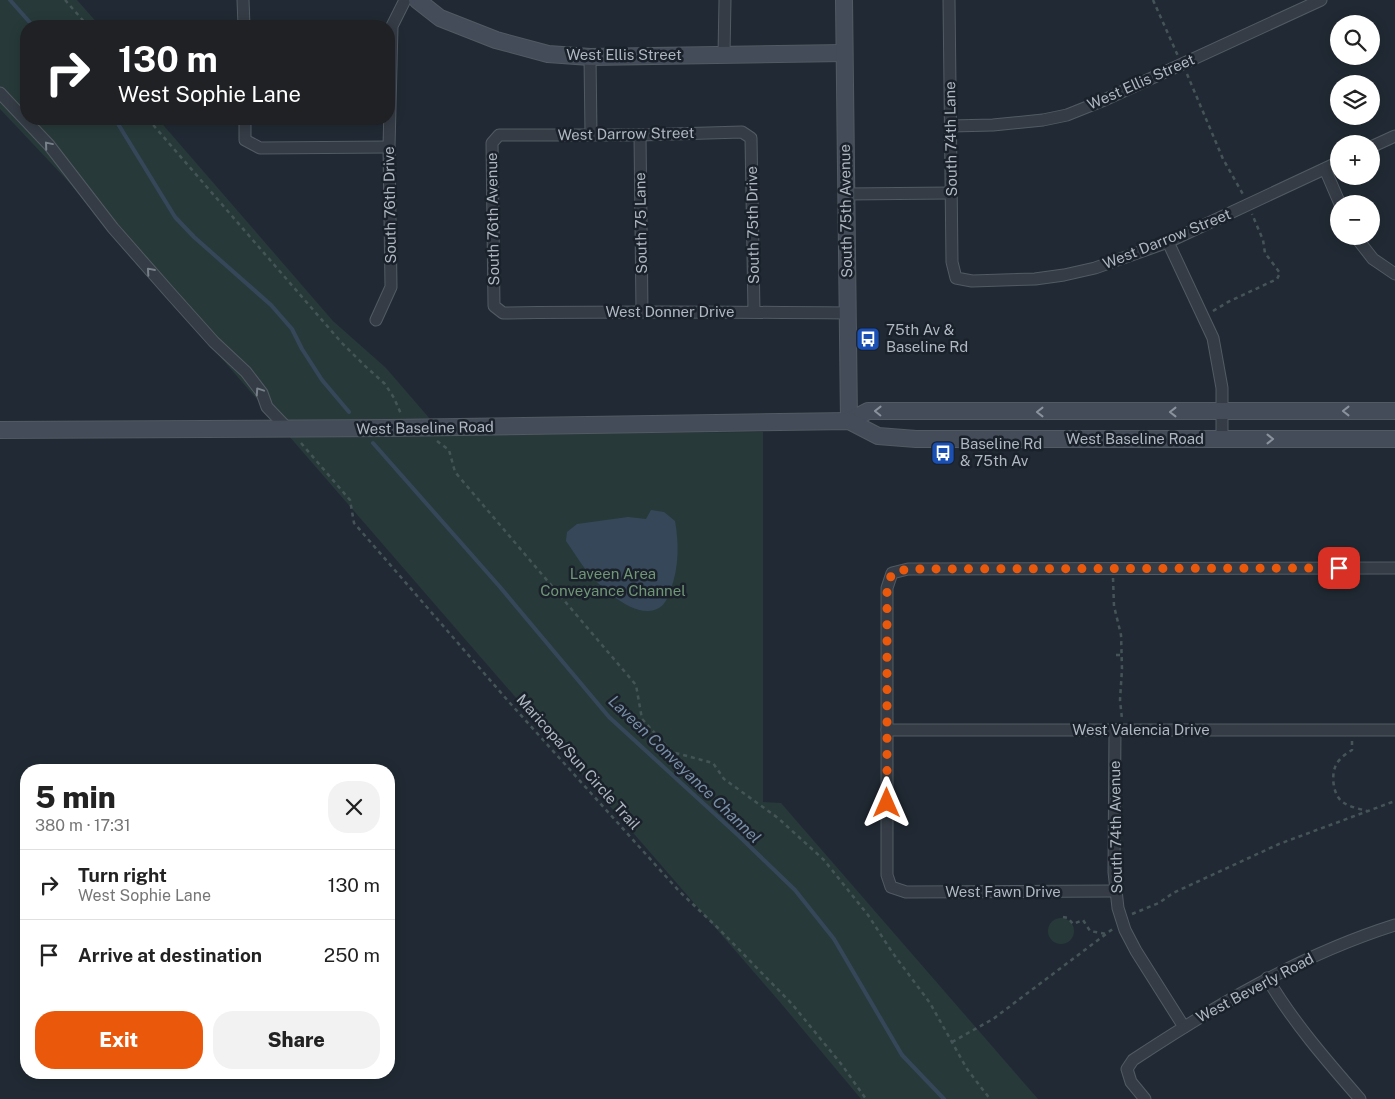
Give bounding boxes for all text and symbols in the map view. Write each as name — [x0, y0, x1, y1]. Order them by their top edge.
map controls — [1330, 15, 1380, 245]
button: search — [1330, 15, 1380, 65]
text: 130 m — [118, 39, 218, 80]
icon: right — [35, 40, 100, 105]
street label: West Ellis Street — [566, 46, 682, 63]
street label: West Ellis Street — [1085, 50, 1197, 113]
button: layers — [1330, 75, 1380, 125]
text: West Sophie Lane — [118, 81, 301, 107]
street label: South 74th Lane — [941, 81, 960, 197]
street label: West Darrow Street — [557, 124, 695, 143]
button: + — [1330, 135, 1380, 185]
one-way arrow — [45, 141, 54, 150]
street label: South 75th Avenue — [836, 144, 855, 278]
street label: South 76th Drive — [380, 146, 399, 264]
street label: South 76th Avenue — [483, 152, 502, 286]
street label: South 75th Drive — [743, 166, 762, 284]
street label: South 75 Lane — [631, 172, 650, 274]
button: − — [1330, 195, 1380, 245]
street label: West Darrow Street — [1100, 205, 1234, 272]
one-way arrow — [147, 268, 156, 277]
street label: West Donner Drive — [605, 303, 735, 320]
place label: 75th Av & Baseline Rd — [886, 321, 968, 355]
bus stop icon: 75th Av & Baseline Rd — [855, 326, 881, 352]
one-way arrow — [256, 387, 265, 397]
one-way arrow — [873, 406, 881, 416]
one-way arrow — [1342, 406, 1350, 416]
one-way arrow — [1036, 407, 1044, 417]
one-way arrow — [1169, 407, 1176, 417]
street label: West Baseline Road — [356, 418, 494, 437]
street label: West Baseline Road — [1066, 430, 1204, 447]
one-way arrow — [1267, 434, 1275, 444]
place label: Baseline Rd & 75th Av — [960, 435, 1042, 469]
bus stop icon: Baseline Rd & 75th Av — [930, 440, 956, 466]
pin — [1318, 547, 1360, 589]
icon: arrive — [1325, 554, 1353, 582]
park label: Laveen Area Conveyance Channel — [540, 565, 686, 599]
street label: Maricopa/Sun Circle Trail — [513, 691, 644, 833]
water label: Laveen Conveyance Channel — [605, 692, 765, 847]
street label: West Valencia Drive — [1072, 721, 1210, 738]
street label: South 74th Avenue — [1106, 760, 1125, 894]
position arrow — [860, 776, 912, 828]
text: 5 min — [35, 779, 116, 815]
button: close — [328, 781, 380, 833]
text: 380 m · 17:31 — [35, 816, 130, 835]
text: Turn right — [78, 864, 167, 886]
icon: right — [35, 871, 63, 899]
text: 130 m — [328, 874, 380, 896]
street label: West Fawn Drive — [945, 883, 1061, 900]
text: West Sophie Lane — [78, 886, 211, 905]
icon: arrive — [35, 941, 63, 969]
text: Arrive at destination — [78, 944, 262, 966]
text: 250 m — [324, 944, 380, 966]
street label: West Beverly Road — [1193, 949, 1316, 1026]
button: Exit — [35, 1011, 203, 1069]
button: Share — [213, 1011, 380, 1069]

